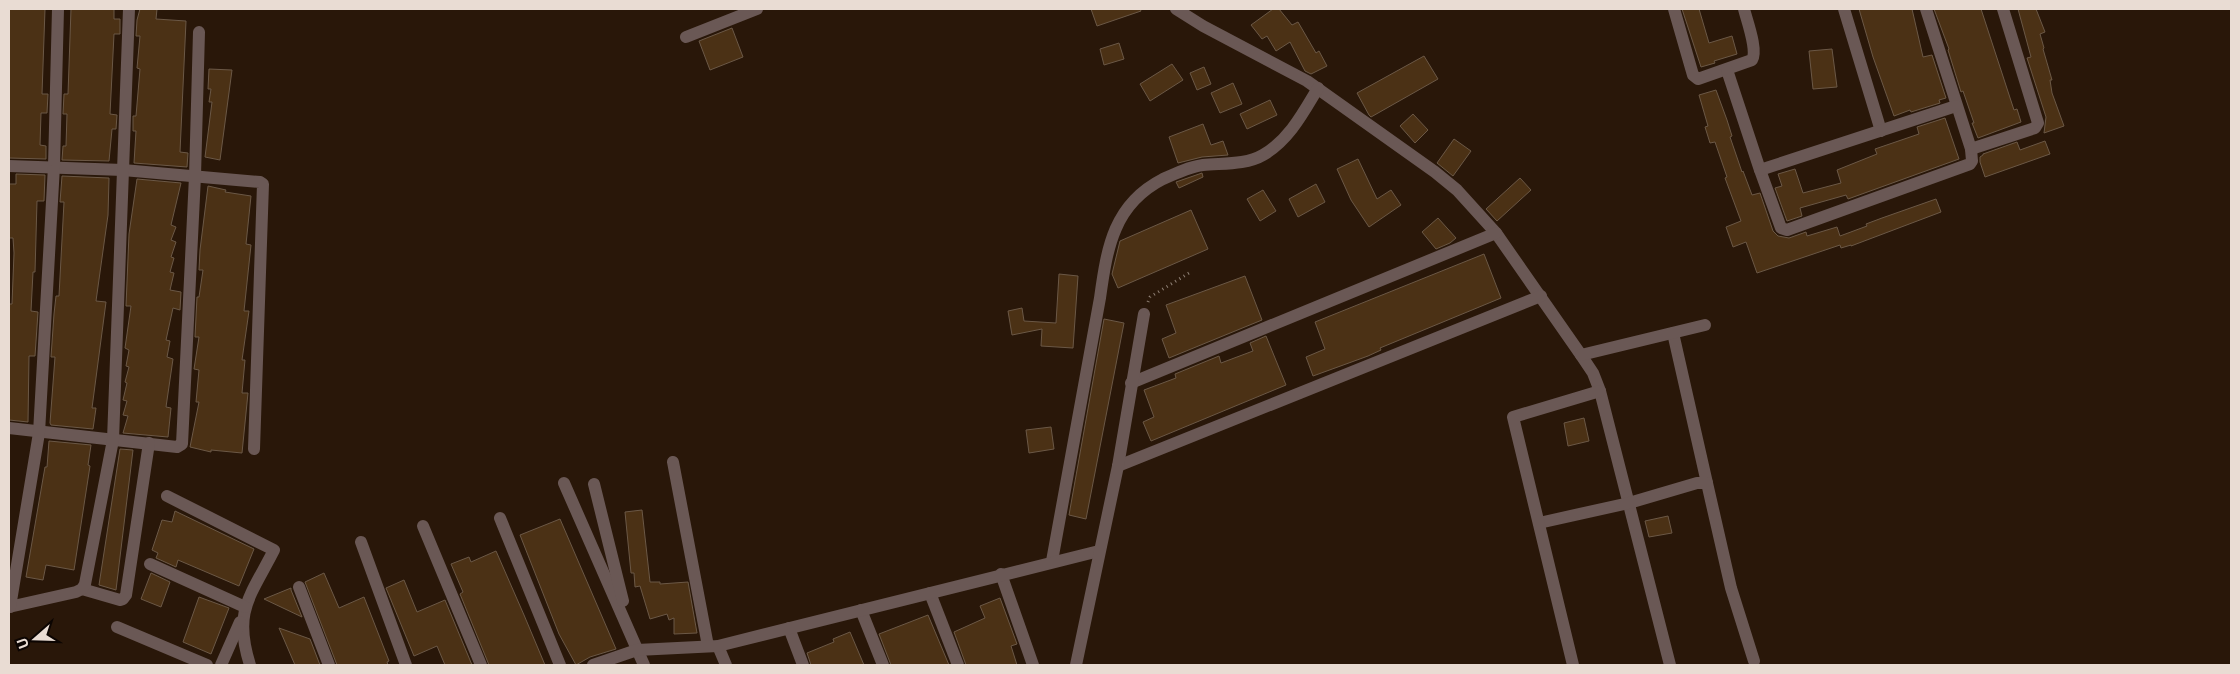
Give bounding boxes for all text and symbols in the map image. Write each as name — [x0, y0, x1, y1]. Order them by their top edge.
north arrow — [10, 614, 60, 664]
text: U — [14, 636, 32, 651]

